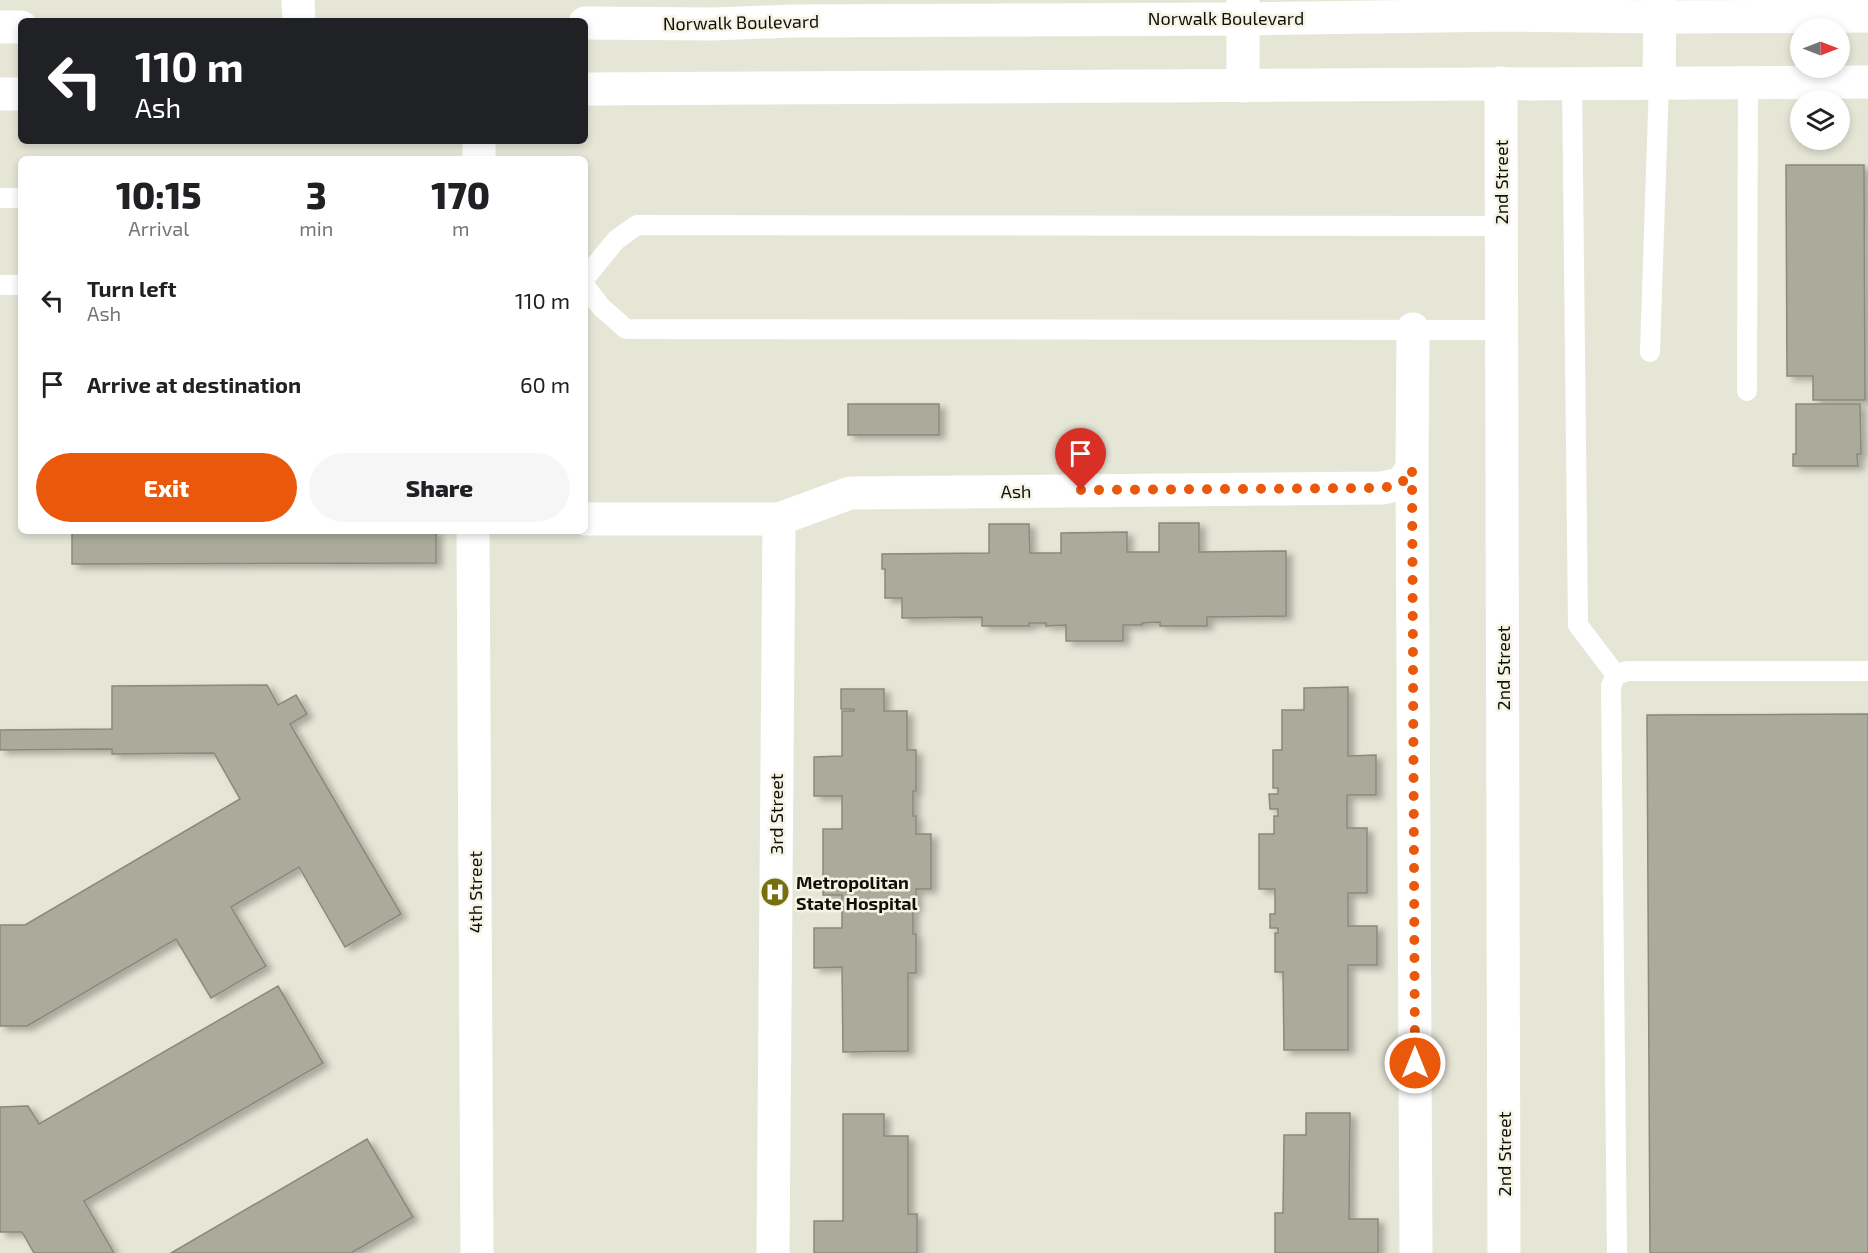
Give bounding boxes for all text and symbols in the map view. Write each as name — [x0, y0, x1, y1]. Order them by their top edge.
street label: Norwalk Boulevard — [1148, 7, 1304, 29]
street label: Norwalk Boulevard — [663, 10, 819, 34]
north arrow — [1790, 18, 1850, 78]
map controls — [1790, 18, 1850, 150]
text: 110 m — [135, 40, 244, 90]
icon: left — [36, 42, 114, 120]
button: layers — [1790, 90, 1850, 150]
text: Ash — [135, 91, 181, 123]
street label: 2nd Street — [1490, 139, 1512, 224]
text: 10:15 — [116, 173, 201, 216]
text: 3 — [306, 173, 327, 216]
text: 170 — [431, 173, 490, 216]
text: Arrival — [128, 216, 189, 240]
text: min — [299, 216, 333, 240]
text: m — [452, 216, 469, 240]
text: Turn left — [87, 275, 176, 301]
icon: left — [36, 284, 69, 317]
text: 110 m — [515, 287, 570, 313]
text: Ash — [87, 301, 121, 325]
icon: arrive — [36, 368, 69, 401]
text: Arrive at destination — [87, 371, 301, 397]
text: 60 m — [520, 371, 570, 397]
pin — [1055, 428, 1106, 490]
icon: arrive — [1064, 437, 1097, 470]
button: Exit — [36, 453, 297, 522]
button: Share — [309, 453, 570, 522]
street label: Ash — [1000, 480, 1032, 502]
street label: 2nd Street — [1492, 625, 1514, 710]
street label: 3rd Street — [765, 773, 787, 855]
street label: 4th Street — [464, 851, 486, 933]
place label: Metropolitan State Hospital — [796, 871, 918, 914]
hospital icon: Metropolitan State Hospital — [759, 876, 791, 908]
position arrow — [1383, 1031, 1447, 1095]
street label: 2nd Street — [1493, 1111, 1515, 1196]

